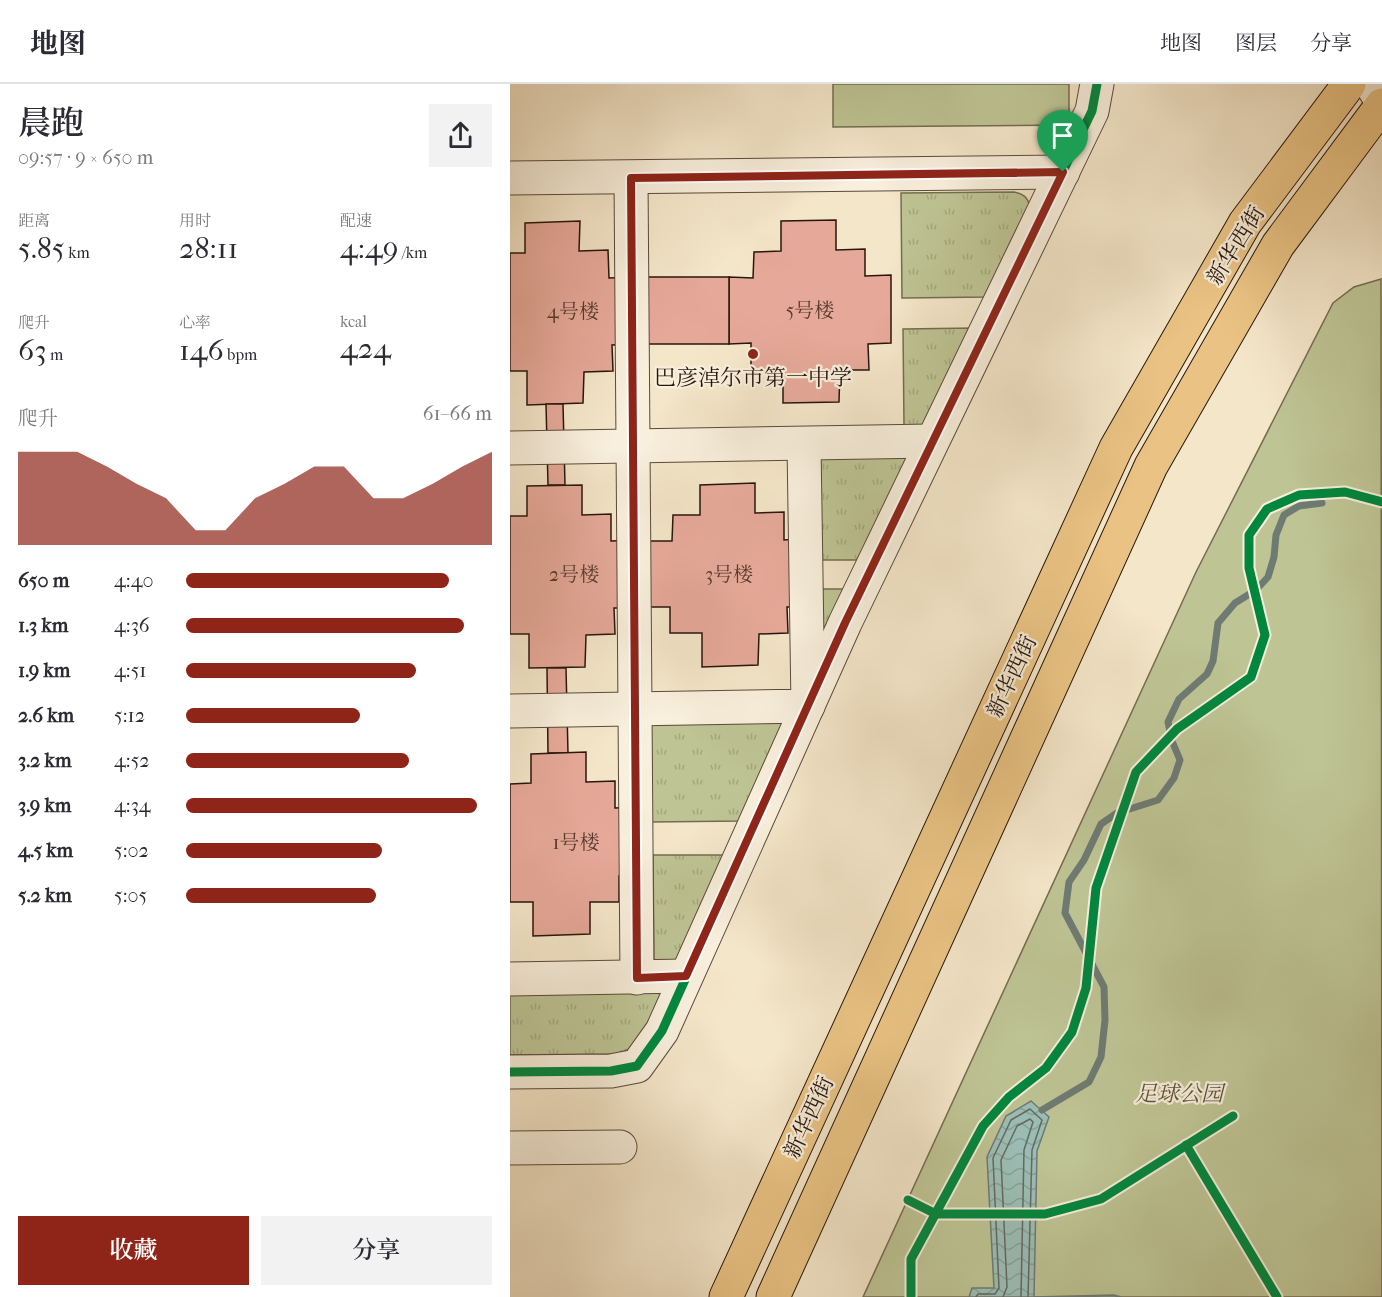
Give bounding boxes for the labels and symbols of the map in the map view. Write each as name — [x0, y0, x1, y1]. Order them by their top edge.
pin — [1037, 110, 1088, 172]
street label: 新华西街 — [1202, 201, 1270, 290]
house number: 5号楼 — [786, 299, 834, 322]
house number: 4号楼 — [547, 300, 599, 323]
marker: 巴彦淖尔市第一中学 — [746, 347, 760, 361]
place label: 巴彦淖尔市第一中学 — [654, 365, 852, 391]
house number: 2号楼 — [549, 563, 599, 586]
house number: 3号楼 — [705, 563, 753, 586]
street label: 新华西街 — [982, 631, 1042, 722]
house number: 1号楼 — [552, 831, 600, 854]
street label: 新华西街 — [779, 1072, 839, 1163]
park label: 足球公园 — [1135, 1081, 1226, 1107]

